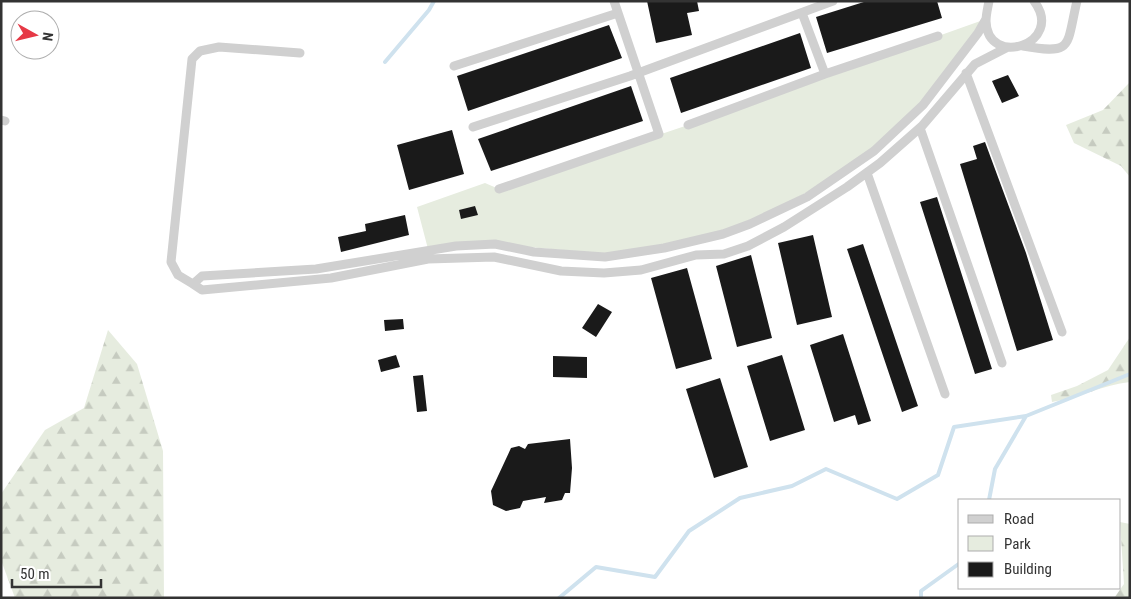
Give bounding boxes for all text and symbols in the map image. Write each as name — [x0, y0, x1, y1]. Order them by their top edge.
north arrow — [10, 10, 60, 60]
text: N — [39, 31, 56, 42]
legend — [958, 499, 1121, 589]
text: Road — [1004, 510, 1034, 528]
text: Park — [1004, 535, 1031, 553]
scale bar — [12, 556, 101, 588]
text: Building — [1004, 560, 1052, 578]
text: 50 m — [20, 565, 50, 583]

